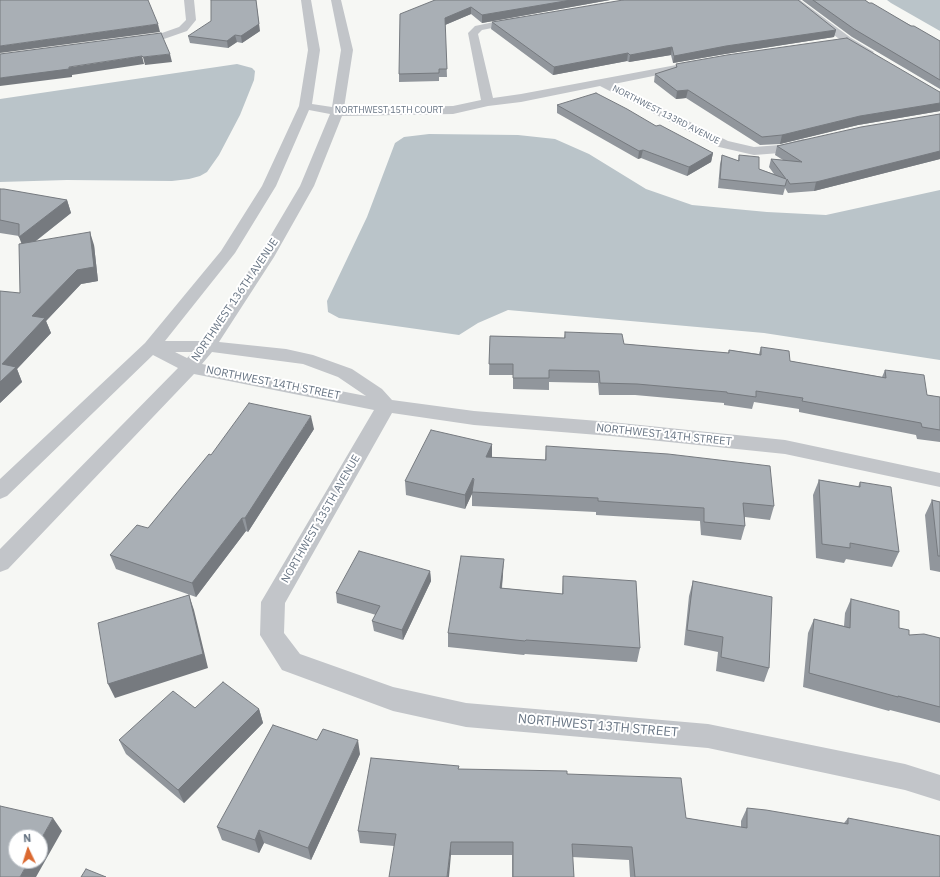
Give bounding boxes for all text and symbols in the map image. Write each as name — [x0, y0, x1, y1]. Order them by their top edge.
street label: NORTHWEST 133RD AVENUE — [610, 83, 722, 147]
street label: NORTHWEST 15TH COURT — [335, 105, 443, 115]
street label: NORTHWEST 136TH AVENUE — [189, 236, 281, 364]
street label: NORTHWEST 14TH STREET — [205, 364, 341, 402]
street label: NORTHWEST 14TH STREET — [596, 421, 732, 449]
street label: NORTHWEST 135TH AVENUE — [279, 453, 363, 585]
street label: NORTHWEST 13TH STREET — [517, 711, 679, 741]
north arrow — [8, 829, 48, 869]
text: N — [23, 831, 32, 845]

